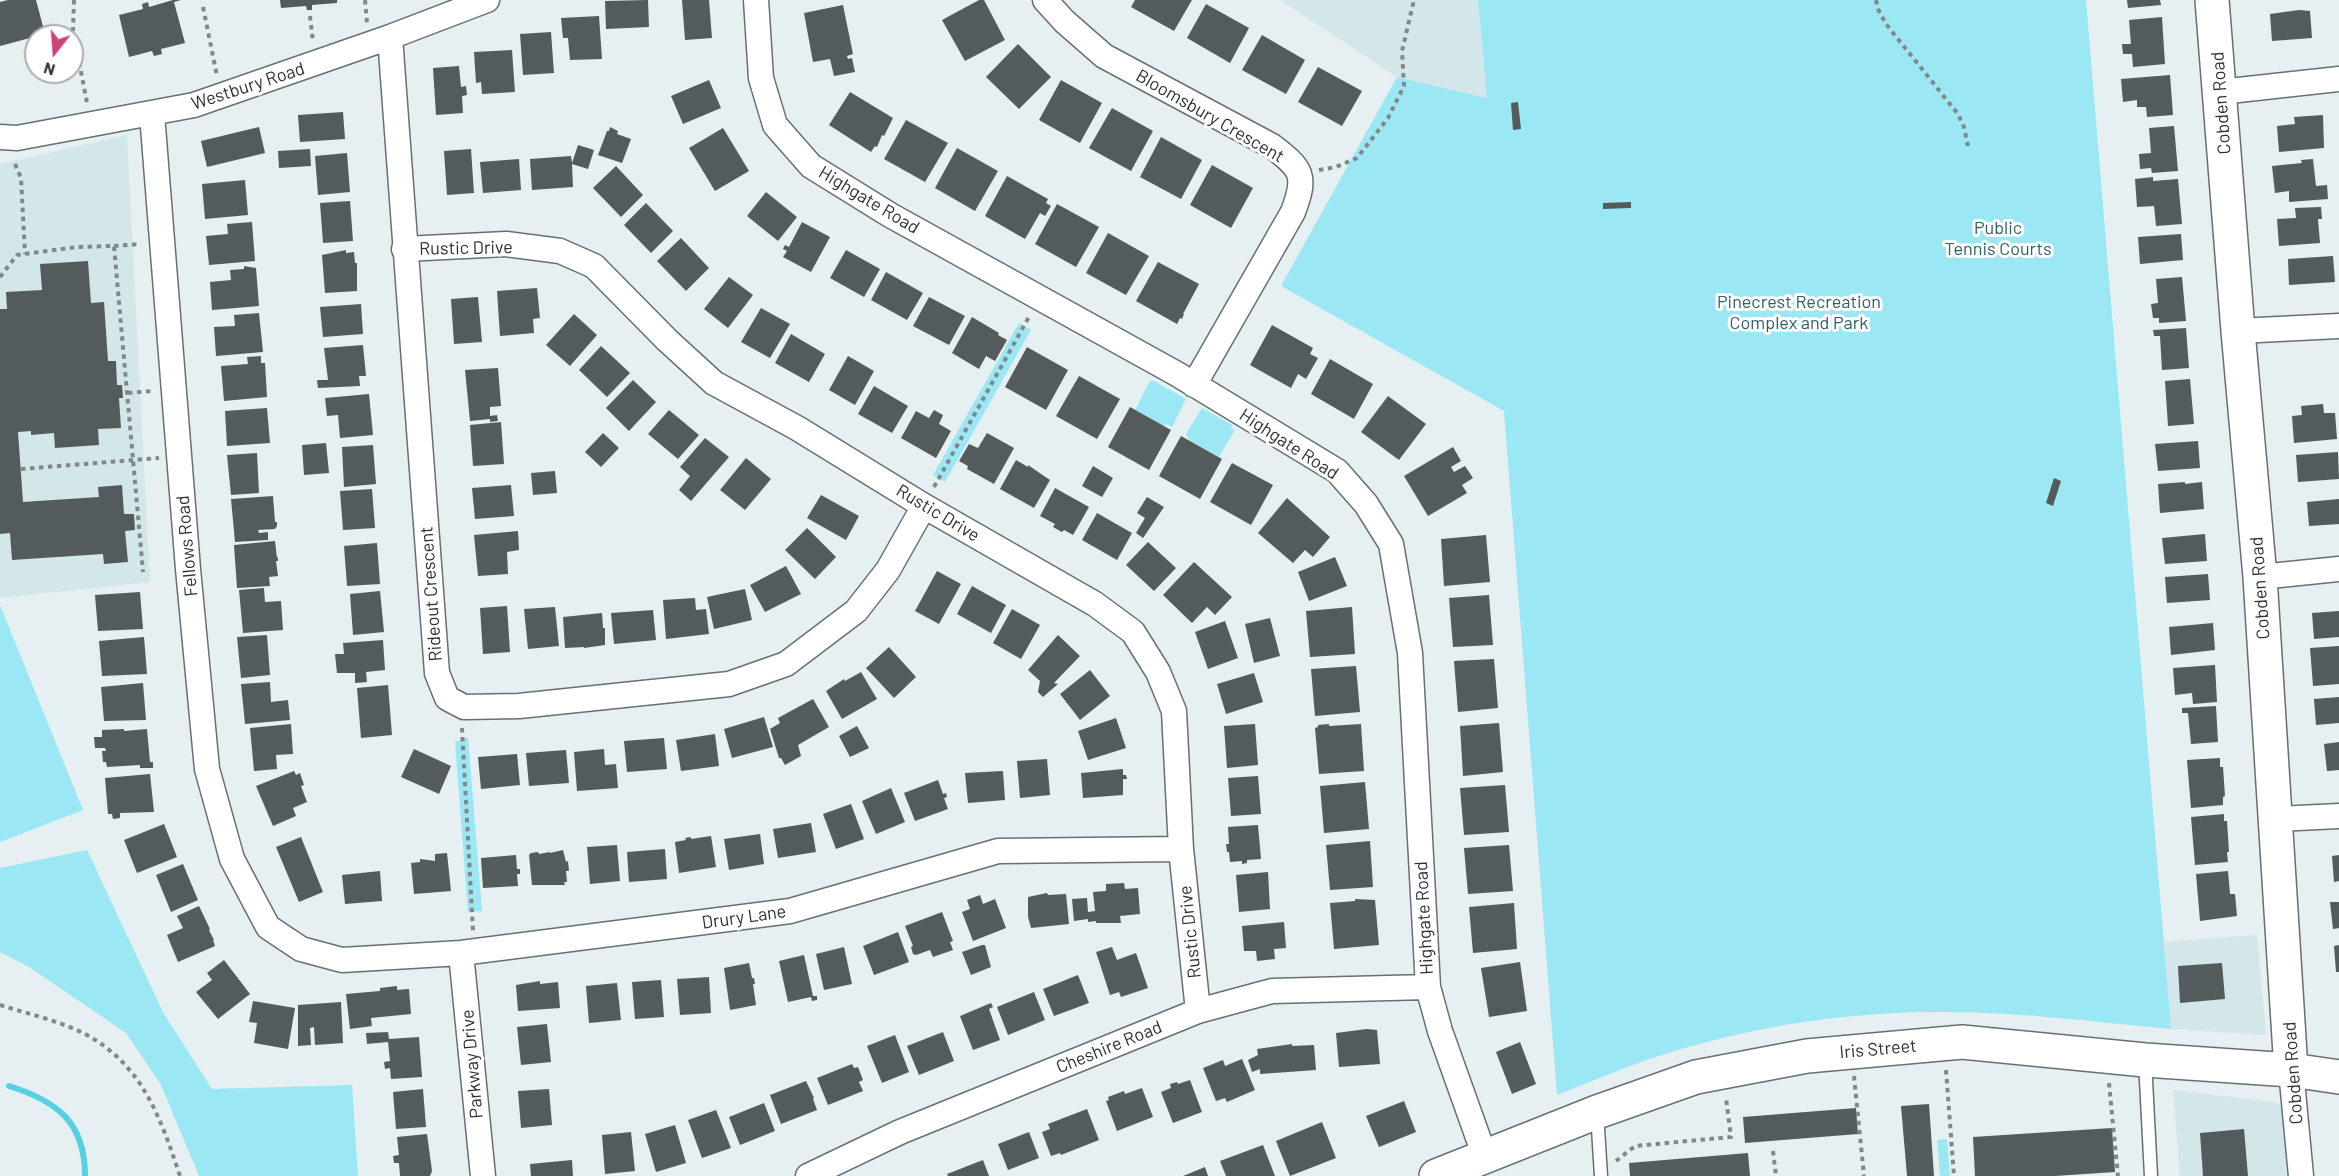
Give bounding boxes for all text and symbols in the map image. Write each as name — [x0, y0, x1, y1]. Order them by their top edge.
north arrow — [24, 24, 84, 84]
street label: Cobden Road — [2207, 51, 2235, 155]
street label: Westbury Road — [189, 58, 307, 114]
text: N — [41, 59, 57, 80]
street label: Bloomsbury Crescent — [1132, 65, 1288, 167]
street label: Highgate Road — [815, 161, 923, 239]
park label: Public Tennis Courts — [1944, 217, 2052, 260]
street label: Rustic Drive — [419, 236, 513, 260]
park label: Pinecrest Recreation Complex and Park — [1717, 291, 1881, 334]
street label: Highgate Road — [1235, 404, 1343, 484]
street label: Rustic Drive — [892, 480, 984, 546]
street label: Fellows Road — [172, 495, 202, 597]
street label: Rideout Crescent — [416, 526, 446, 662]
street label: Cobden Road — [2246, 536, 2274, 640]
street label: Highgate Road — [1410, 861, 1438, 975]
street label: Rustic Drive — [1174, 884, 1206, 980]
street label: Drury Lane — [700, 900, 788, 934]
street label: Parkway Drive — [456, 1009, 488, 1119]
street label: Cheshire Road — [1053, 1016, 1165, 1078]
street label: Cobden Road — [2279, 1021, 2307, 1125]
street label: Iris Street — [1839, 1035, 1917, 1063]

